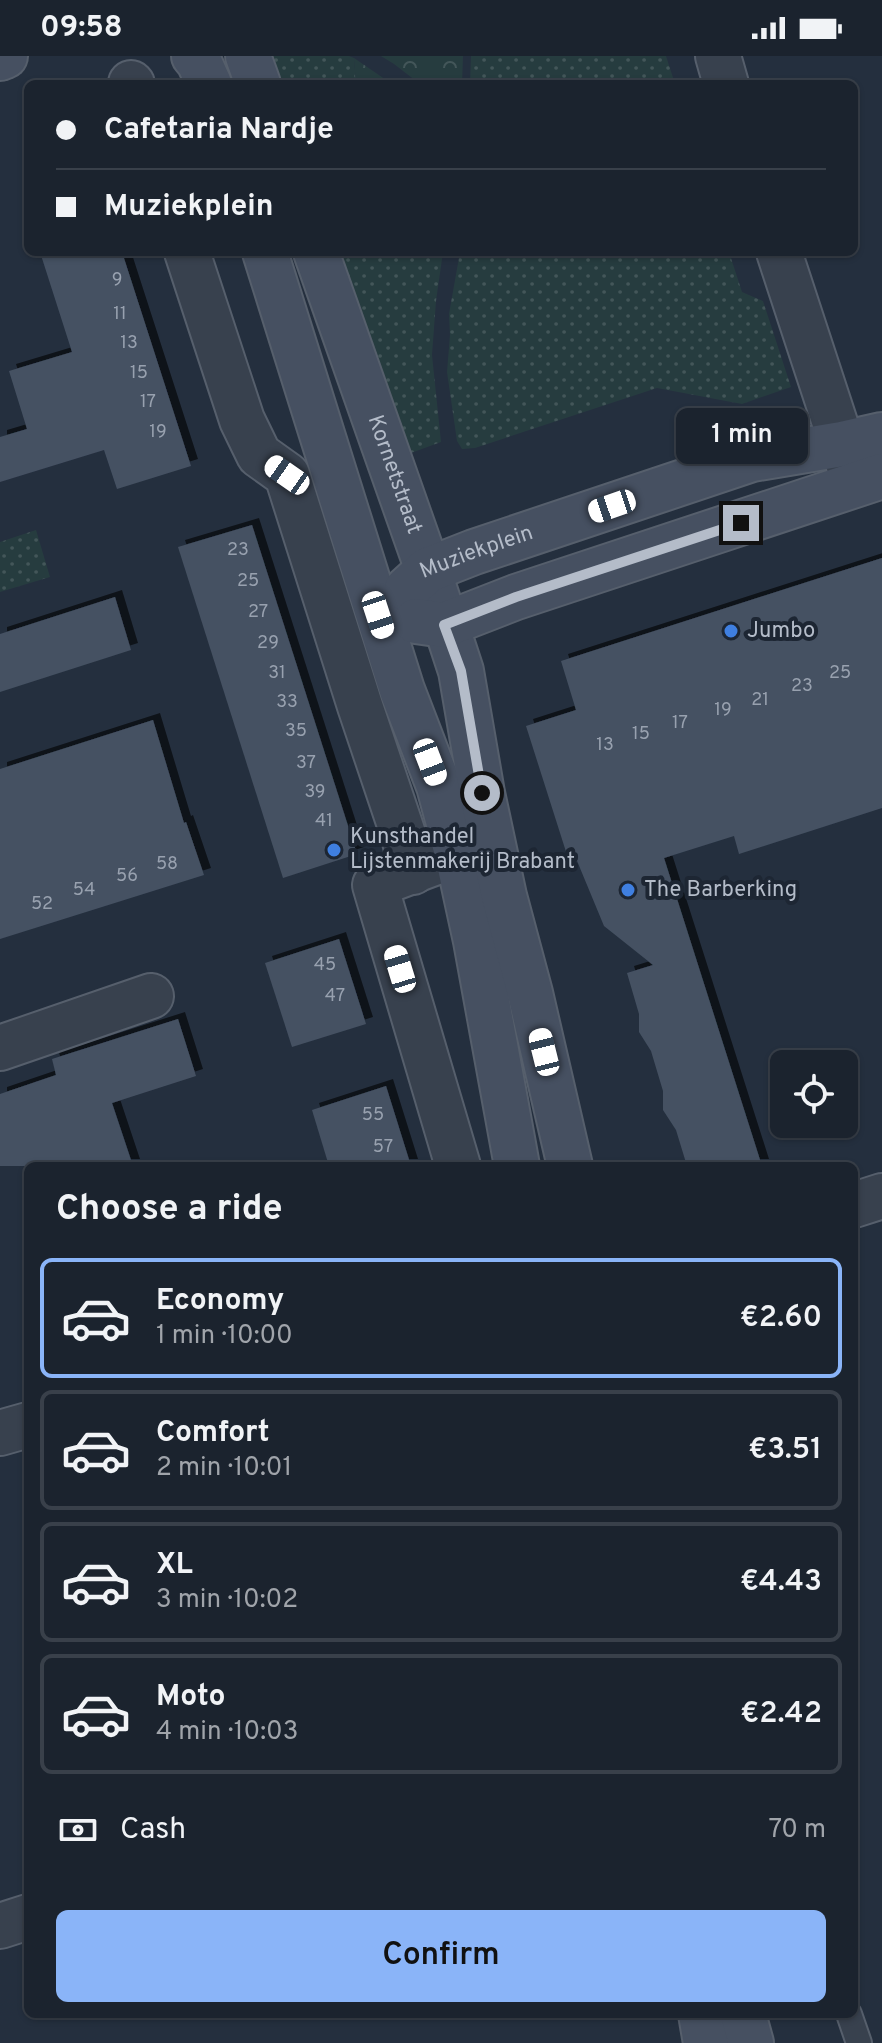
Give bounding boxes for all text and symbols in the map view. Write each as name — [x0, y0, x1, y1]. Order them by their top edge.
text: 09:58 — [40, 10, 123, 47]
text: Cafetaria Nardje — [104, 112, 334, 149]
text: Muziekplein — [104, 189, 273, 226]
house number: 9 — [112, 269, 122, 292]
house number: 11 — [113, 303, 127, 326]
house number: 13 — [120, 332, 138, 355]
house number: 15 — [130, 362, 148, 385]
house number: 17 — [140, 391, 156, 414]
callout: 1 min — [675, 407, 807, 463]
street label: Kornetstraat — [361, 412, 428, 538]
text: 1 min — [711, 419, 773, 452]
house number: 19 — [149, 421, 167, 444]
car — [260, 451, 314, 499]
car — [585, 487, 639, 525]
route end — [723, 505, 759, 541]
street label: Muziekplein — [416, 520, 537, 585]
house number: 23 — [227, 539, 249, 562]
house number: 25 — [237, 570, 259, 593]
car — [359, 588, 397, 642]
house number: 27 — [248, 601, 268, 624]
place label: Jumbo — [747, 618, 815, 645]
marker: Jumbo — [722, 622, 740, 640]
house number: 29 — [257, 632, 279, 655]
house number: 31 — [268, 662, 286, 685]
house number: 25 — [829, 662, 851, 685]
house number: 23 — [791, 675, 813, 698]
house number: 21 — [751, 689, 769, 712]
house number: 33 — [276, 691, 298, 714]
house number: 19 — [714, 699, 732, 722]
house number: 17 — [672, 712, 688, 735]
house number: 35 — [285, 720, 307, 743]
house number: 15 — [632, 723, 650, 746]
house number: 13 — [596, 734, 614, 757]
car — [410, 735, 450, 789]
house number: 37 — [296, 752, 316, 775]
route start — [464, 775, 500, 811]
house number: 39 — [304, 781, 326, 804]
house number: 41 — [315, 810, 333, 833]
place label: Kunsthandel Lijstenmakerij Brabant — [350, 824, 575, 876]
marker: Kunsthandel Lijstenmakerij Brabant — [325, 841, 343, 859]
house number: 58 — [156, 853, 178, 876]
house number: 56 — [116, 865, 138, 888]
place label: The Barberking — [644, 877, 797, 904]
house number: 54 — [73, 879, 95, 902]
marker: The Barberking — [619, 881, 637, 899]
house number: 52 — [31, 893, 53, 916]
car — [382, 943, 418, 995]
house number: 45 — [314, 954, 336, 977]
house number: 47 — [325, 985, 345, 1008]
car — [527, 1026, 561, 1078]
map controls — [770, 1050, 858, 1138]
button: locate — [770, 1050, 858, 1138]
house number: 55 — [362, 1104, 384, 1127]
house number: 57 — [373, 1136, 393, 1159]
text: Choose a ride — [56, 1187, 282, 1233]
icon: car — [60, 1282, 132, 1354]
text: Economy — [156, 1283, 284, 1320]
text: €2.60 — [740, 1300, 822, 1337]
text: 1 min · 10:00 — [156, 1320, 293, 1353]
icon: car — [60, 1414, 132, 1486]
text: Comfort — [156, 1415, 269, 1452]
text: €3.51 — [748, 1432, 822, 1469]
text: 2 min · 10:01 — [156, 1452, 292, 1485]
icon: car — [60, 1546, 132, 1618]
text: XL — [156, 1547, 193, 1584]
text: €4.43 — [740, 1564, 822, 1601]
text: 3 min · 10:02 — [156, 1584, 298, 1617]
icon: car — [60, 1678, 132, 1750]
text: Moto — [156, 1679, 226, 1716]
text: €2.42 — [740, 1696, 822, 1733]
text: 4 min · 10:03 — [156, 1716, 298, 1749]
icon: cash — [56, 1808, 100, 1852]
text: Cash — [120, 1812, 186, 1849]
text: 70 m — [768, 1814, 826, 1847]
button: Confirm — [56, 1910, 826, 2002]

